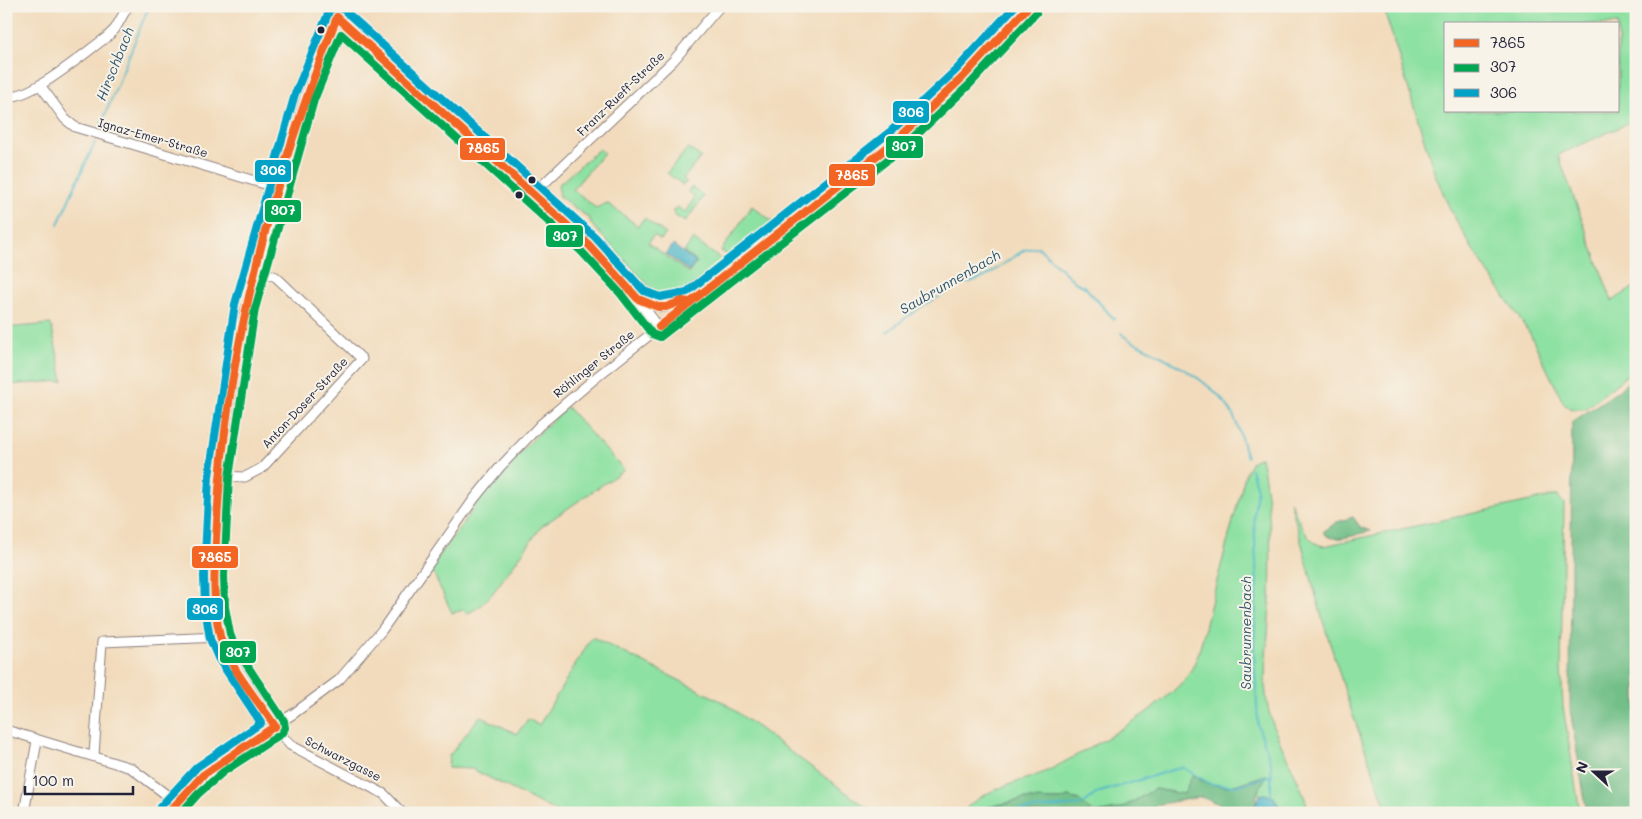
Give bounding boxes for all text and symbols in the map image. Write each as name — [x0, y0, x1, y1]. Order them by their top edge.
legend — [1444, 22, 1620, 112]
water label: Hirschbach — [91, 24, 138, 104]
unlabelled marker — [316, 25, 326, 35]
text: 7865 — [1490, 32, 1525, 52]
street label: Franz-Rueff-Straße — [573, 47, 667, 139]
text: 307 — [1490, 56, 1516, 76]
text: 306 — [1490, 82, 1517, 102]
line badge: 306 — [892, 100, 930, 124]
text: 306 — [898, 102, 924, 121]
street label: Ignaz-Emer-Straße — [96, 114, 210, 160]
line badge: 307 — [885, 135, 924, 159]
text: 307 — [891, 136, 917, 155]
line badge: 7865 — [459, 137, 506, 161]
text: 7865 — [466, 138, 500, 157]
line badge: 306 — [254, 159, 292, 183]
text: 306 — [260, 160, 286, 179]
line badge: 7865 — [828, 163, 876, 187]
text: 7865 — [835, 165, 869, 184]
unlabelled marker — [527, 175, 537, 185]
unlabelled marker — [514, 190, 524, 200]
line badge: 307 — [264, 199, 302, 223]
text: 307 — [270, 200, 296, 219]
line badge: 307 — [545, 224, 584, 248]
text: 307 — [552, 226, 578, 245]
water label: Saubrunnenbach — [896, 245, 1004, 318]
street label: Röhlinger Straße — [550, 326, 637, 401]
street label: Anton-Doser-Straße — [258, 353, 351, 451]
line badge: 7865 — [191, 545, 239, 569]
text: 7865 — [198, 547, 232, 566]
water label: Saubrunnenbach — [1236, 576, 1255, 690]
line badge: 306 — [186, 597, 224, 621]
text: 306 — [192, 599, 218, 618]
line badge: 307 — [219, 640, 257, 664]
text: 307 — [225, 642, 251, 661]
street label: Schwarzgasse — [303, 732, 384, 784]
north arrow — [1570, 746, 1620, 796]
text: N — [1571, 759, 1592, 776]
scale bar — [25, 764, 132, 796]
text: 100 m — [32, 770, 74, 790]

